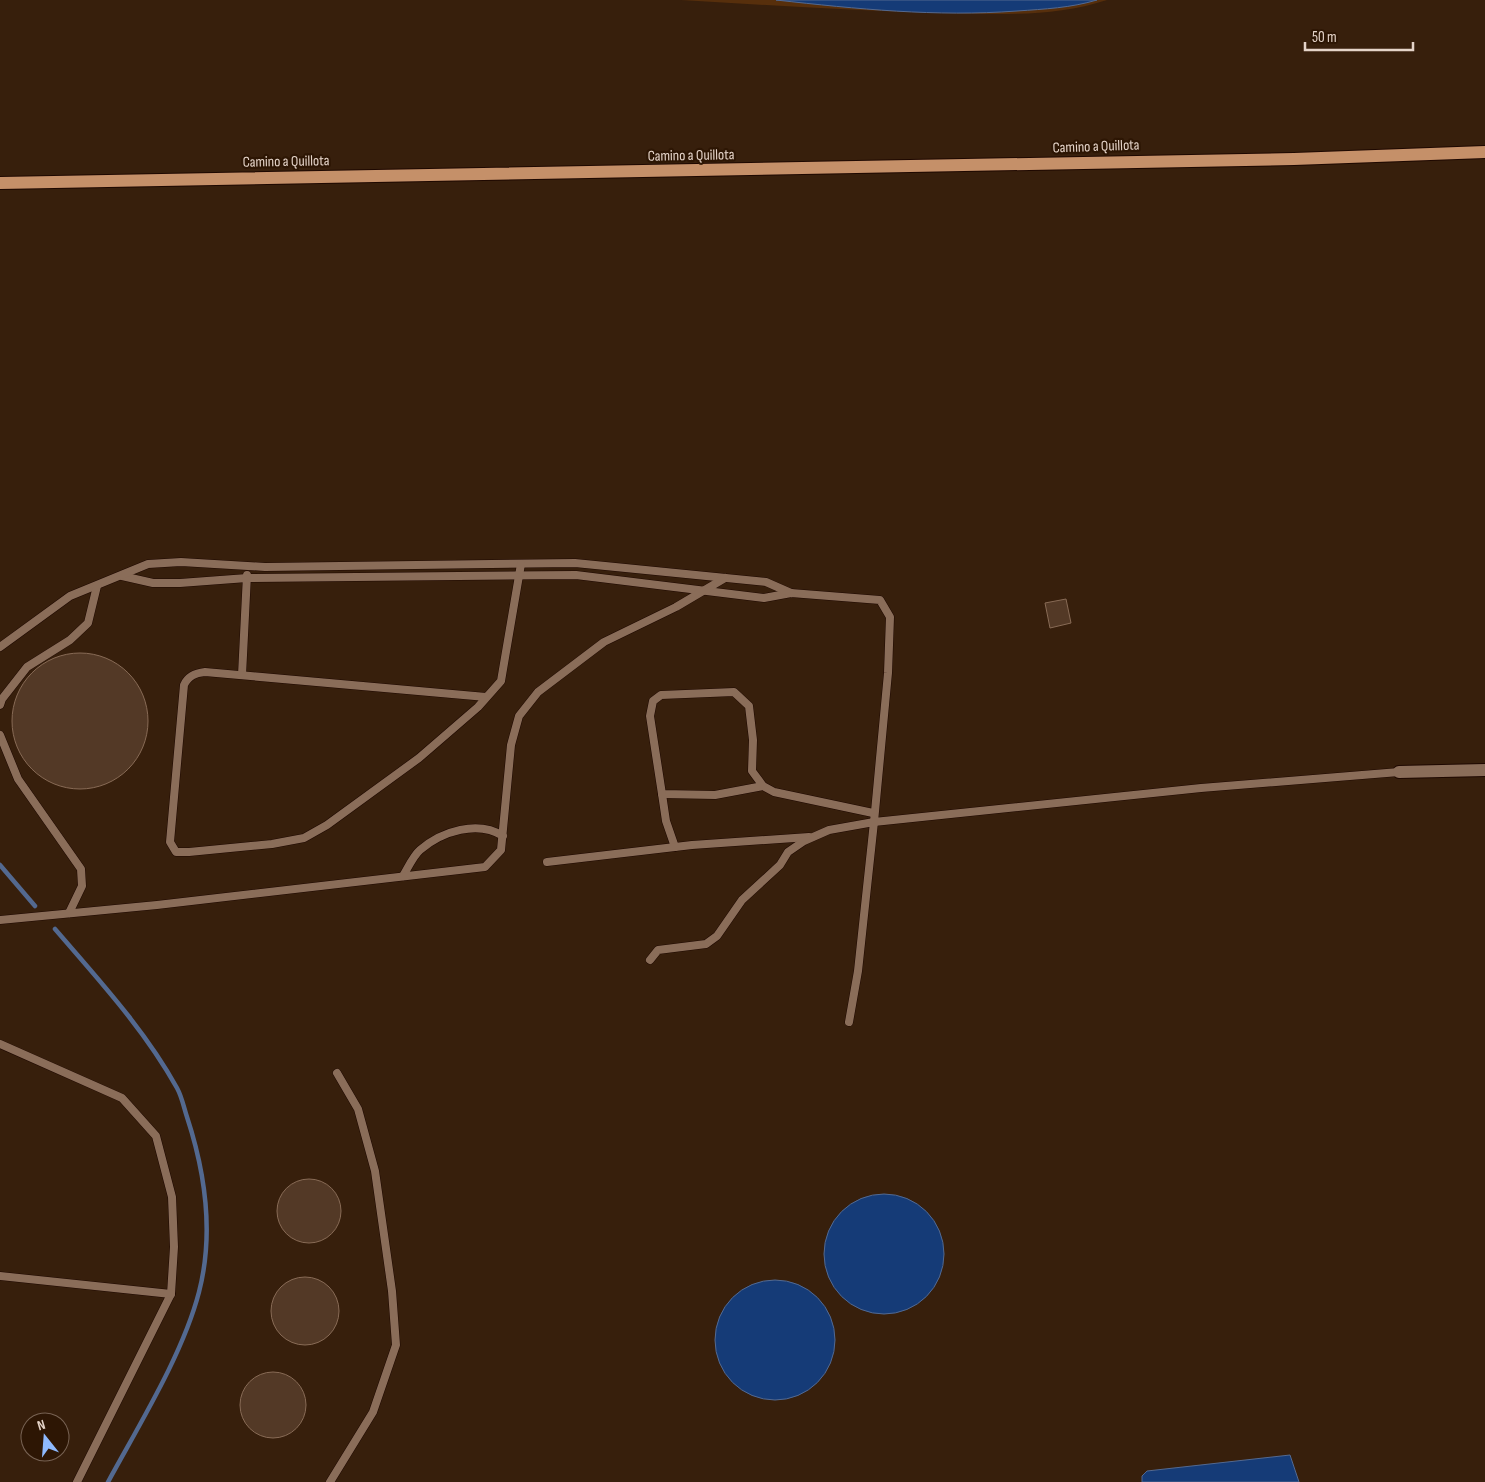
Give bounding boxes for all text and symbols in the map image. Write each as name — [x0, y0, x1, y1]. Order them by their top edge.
scale bar — [1305, 20, 1412, 52]
text: 50 m — [1312, 28, 1337, 47]
street label: Camino a Quillota — [1052, 135, 1140, 158]
street label: Camino a Quillota — [647, 145, 735, 166]
street label: Camino a Quillota — [242, 151, 330, 172]
north arrow — [20, 1412, 70, 1462]
text: N — [35, 1416, 47, 1434]

